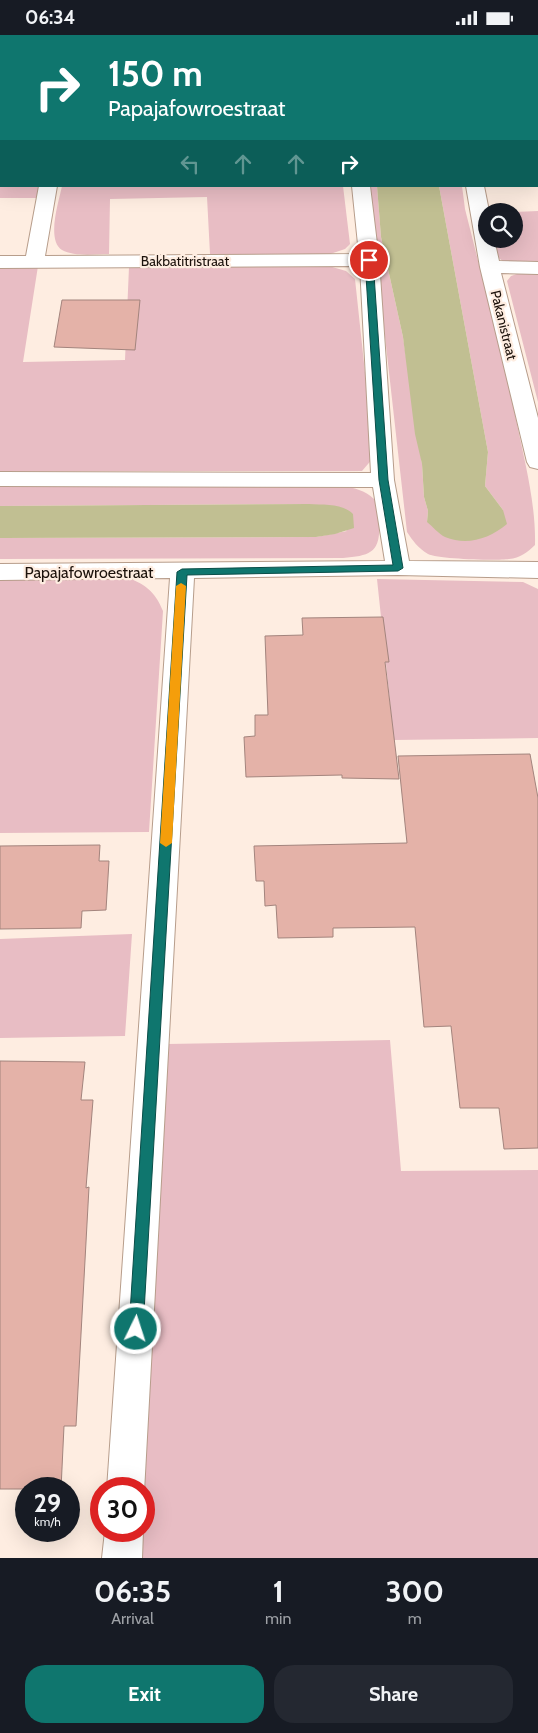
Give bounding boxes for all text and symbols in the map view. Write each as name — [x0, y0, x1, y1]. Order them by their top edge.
text: 06:34 — [25, 6, 75, 29]
text: 150 m — [108, 52, 203, 95]
icon: right — [25, 55, 90, 120]
text: Papajafowroestraat — [108, 95, 285, 122]
icon: left — [176, 150, 204, 178]
icon: ahead — [229, 150, 257, 178]
icon: ahead — [282, 150, 310, 178]
icon: right — [335, 150, 363, 178]
map controls — [478, 203, 523, 248]
button: search — [478, 203, 523, 248]
pin — [348, 239, 390, 281]
icon: arrive — [355, 246, 383, 274]
street label: Bakbatitristraat — [141, 252, 229, 270]
street label: Pakanistraat — [487, 288, 521, 362]
street label: Papajafowroestraat — [24, 563, 154, 582]
position arrow — [109, 1302, 161, 1354]
speed limit sign: 30 — [90, 1477, 155, 1542]
text: 29 — [34, 1488, 61, 1518]
text: km/h — [34, 1514, 61, 1529]
text: 06:35 — [94, 1573, 171, 1610]
text: 1 — [273, 1573, 284, 1610]
text: 300 — [385, 1573, 444, 1610]
text: Arrival — [111, 1609, 154, 1628]
text: min — [265, 1609, 291, 1628]
text: m — [408, 1609, 422, 1628]
button: Exit — [25, 1665, 264, 1723]
button: Share — [274, 1665, 513, 1723]

